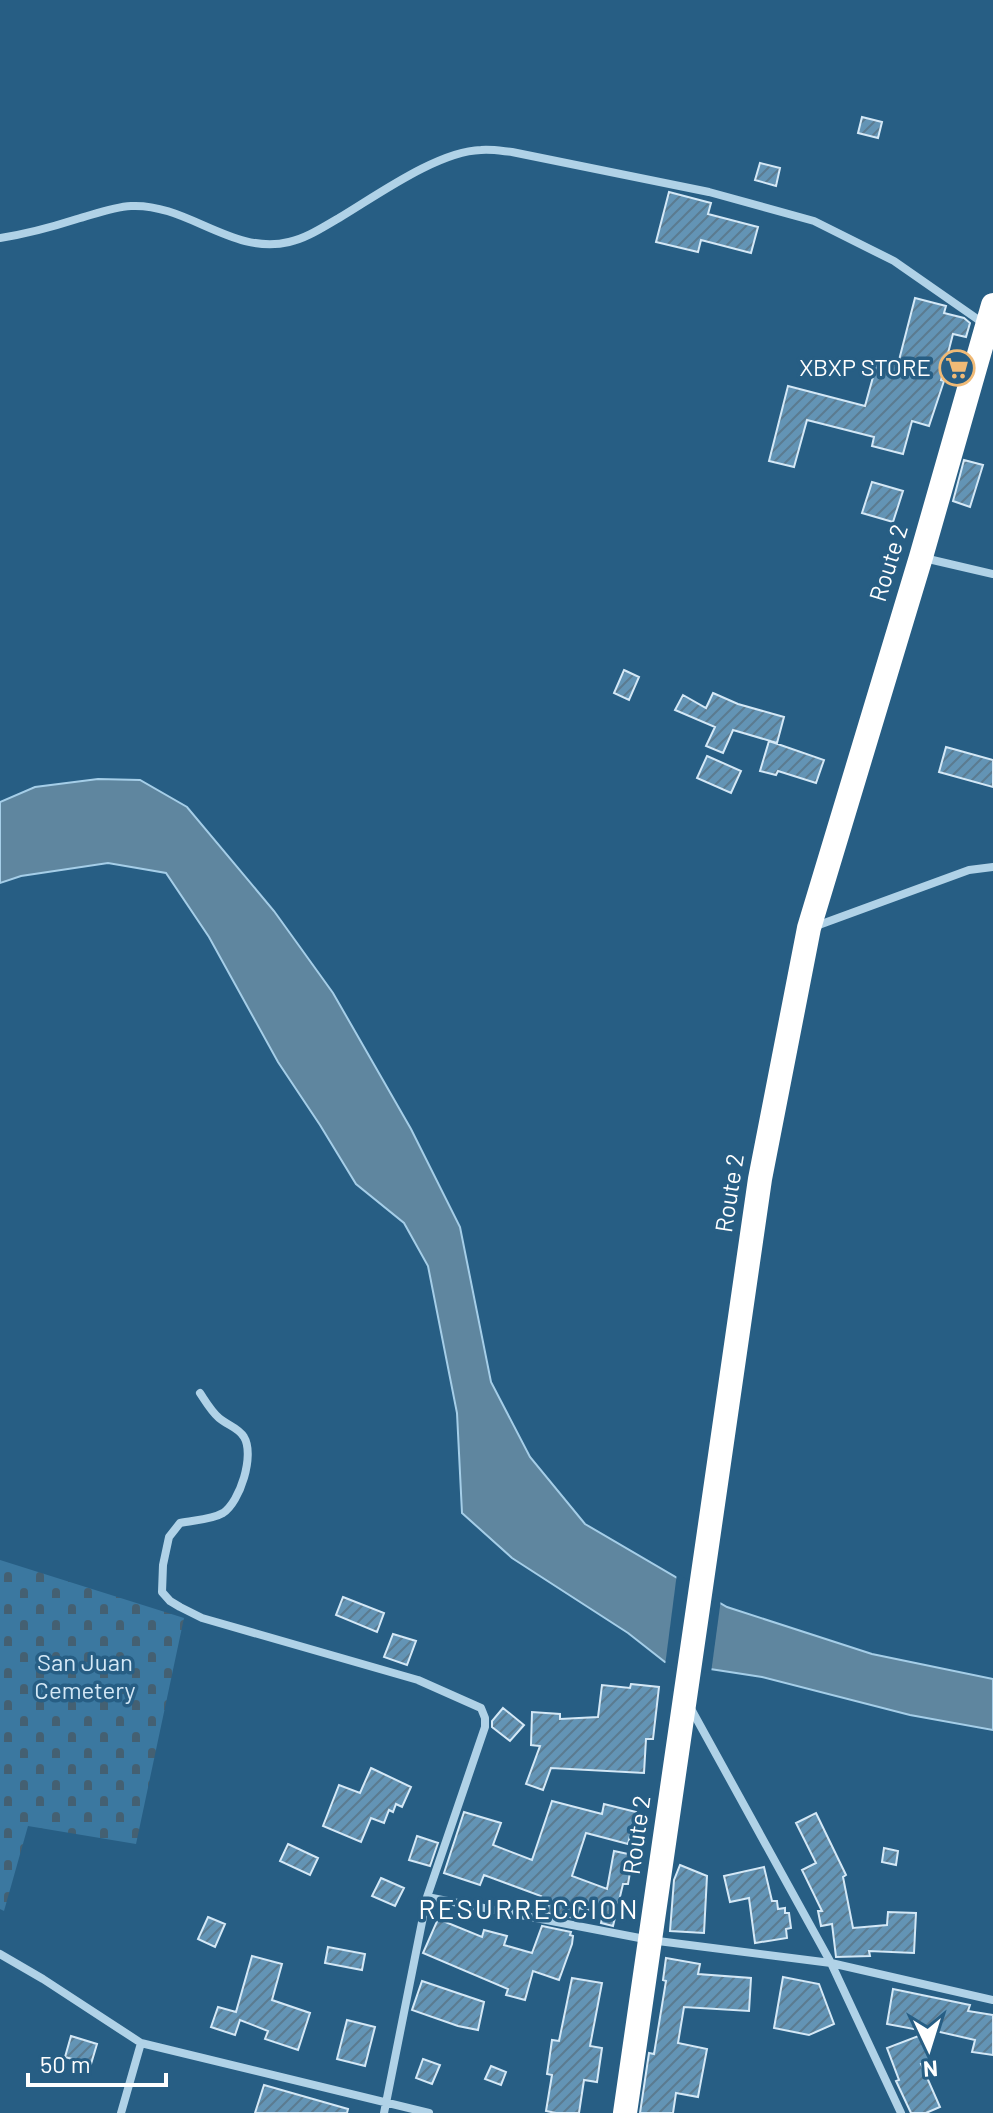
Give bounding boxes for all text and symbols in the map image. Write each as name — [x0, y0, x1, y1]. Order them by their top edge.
supermarket icon: XBXP STORE — [938, 349, 976, 387]
place label: XBXP STORE — [799, 352, 931, 381]
street label: Route 2 — [862, 520, 913, 605]
street label: Route 2 — [708, 1151, 749, 1234]
park label: San Juan Cemetery — [34, 1647, 136, 1704]
street label: Route 2 — [616, 1793, 655, 1876]
district label: RESURRECCION — [418, 1891, 640, 1925]
north arrow — [889, 2009, 969, 2089]
scale bar — [28, 2037, 166, 2087]
text: 50 m — [40, 2049, 91, 2078]
text: N — [922, 2056, 939, 2083]

